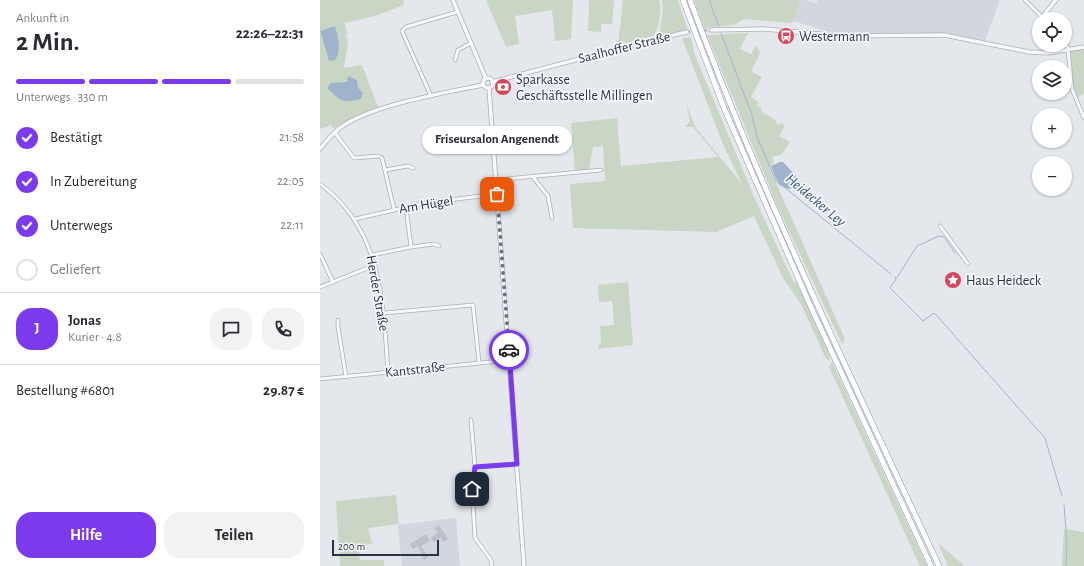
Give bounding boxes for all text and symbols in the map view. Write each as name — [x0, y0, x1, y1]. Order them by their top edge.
text: Ankunft in — [16, 12, 69, 25]
map controls — [1032, 12, 1072, 196]
button: locate — [1032, 12, 1072, 52]
text: 22:26–22:31 — [236, 26, 304, 41]
bus stop icon: Westermann — [776, 26, 796, 46]
text: 2 Min. — [16, 29, 79, 55]
street label: Saalhoffer Straße — [577, 30, 672, 66]
place label: Westermann — [799, 30, 870, 44]
button: layers — [1032, 60, 1072, 100]
place label: Sparkasse Geschäftsstelle Millingen — [516, 73, 653, 103]
bank icon: Sparkasse Geschäftsstelle Millingen — [493, 77, 513, 97]
text: Unterwegs · 330 m — [16, 91, 108, 104]
button: + — [1032, 108, 1072, 148]
callout: Friseursalon Angenendt — [422, 126, 572, 154]
icon: check — [16, 127, 38, 149]
text: Bestätigt — [50, 130, 103, 145]
text: 21:58 — [279, 131, 304, 144]
text: Friseursalon Angenendt — [435, 133, 559, 146]
button: − — [1032, 156, 1072, 196]
icon: check — [16, 171, 38, 193]
water label: Heidecker Ley — [783, 171, 849, 230]
text: In Zubereitung — [50, 174, 137, 189]
text: 22:05 — [277, 175, 304, 188]
pin — [480, 177, 514, 211]
icon: bag — [486, 183, 508, 205]
street label: Am Hügel — [398, 194, 454, 216]
icon: check — [16, 215, 38, 237]
text: Unterwegs — [50, 218, 113, 233]
text: 22:11 — [280, 219, 304, 232]
street label: Herder Straße — [363, 254, 391, 332]
text: Geliefert — [50, 262, 101, 277]
place icon: Haus Heideck — [943, 270, 963, 290]
place label: Haus Heideck — [966, 274, 1042, 288]
button: chat — [210, 308, 252, 350]
button: phone — [262, 308, 304, 350]
text: Jonas — [68, 313, 101, 328]
text: J — [34, 321, 40, 336]
courier — [489, 330, 529, 370]
text: Kurier · 4.8 — [68, 331, 122, 344]
icon: car — [498, 339, 520, 361]
street label: Kantstraße — [384, 360, 446, 380]
text: Bestellung #6801 — [16, 383, 115, 398]
text: 29.87 € — [263, 383, 304, 398]
pin — [455, 472, 489, 506]
icon: home — [461, 478, 483, 500]
button: Hilfe — [16, 512, 156, 558]
button: Teilen — [164, 512, 304, 558]
scale bar — [332, 538, 439, 557]
text: 200 m — [338, 541, 365, 552]

